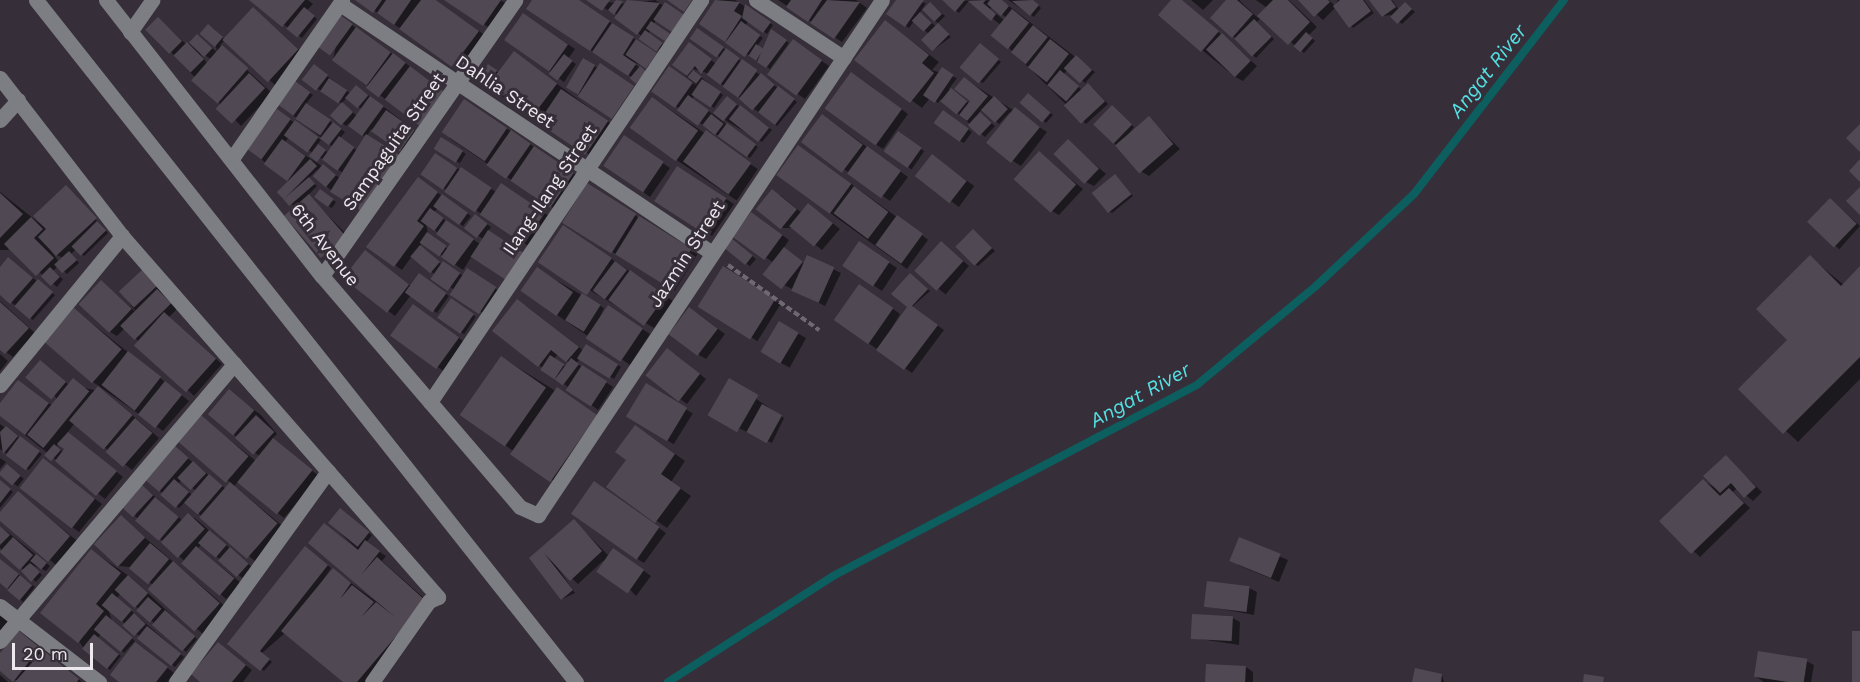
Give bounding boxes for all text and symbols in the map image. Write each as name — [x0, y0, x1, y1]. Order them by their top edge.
water label: Angat River — [1444, 20, 1532, 122]
street label: Dahlia Street — [451, 51, 559, 133]
street label: Sampaguita Street — [338, 69, 450, 215]
street label: Ilang-Ilang Street — [498, 121, 602, 259]
street label: Jazmin Street — [644, 197, 730, 311]
street label: 6th Avenue — [286, 199, 364, 291]
water label: Angat River — [1085, 357, 1195, 433]
scale bar — [15, 631, 96, 669]
text: 20 m — [23, 643, 68, 664]

